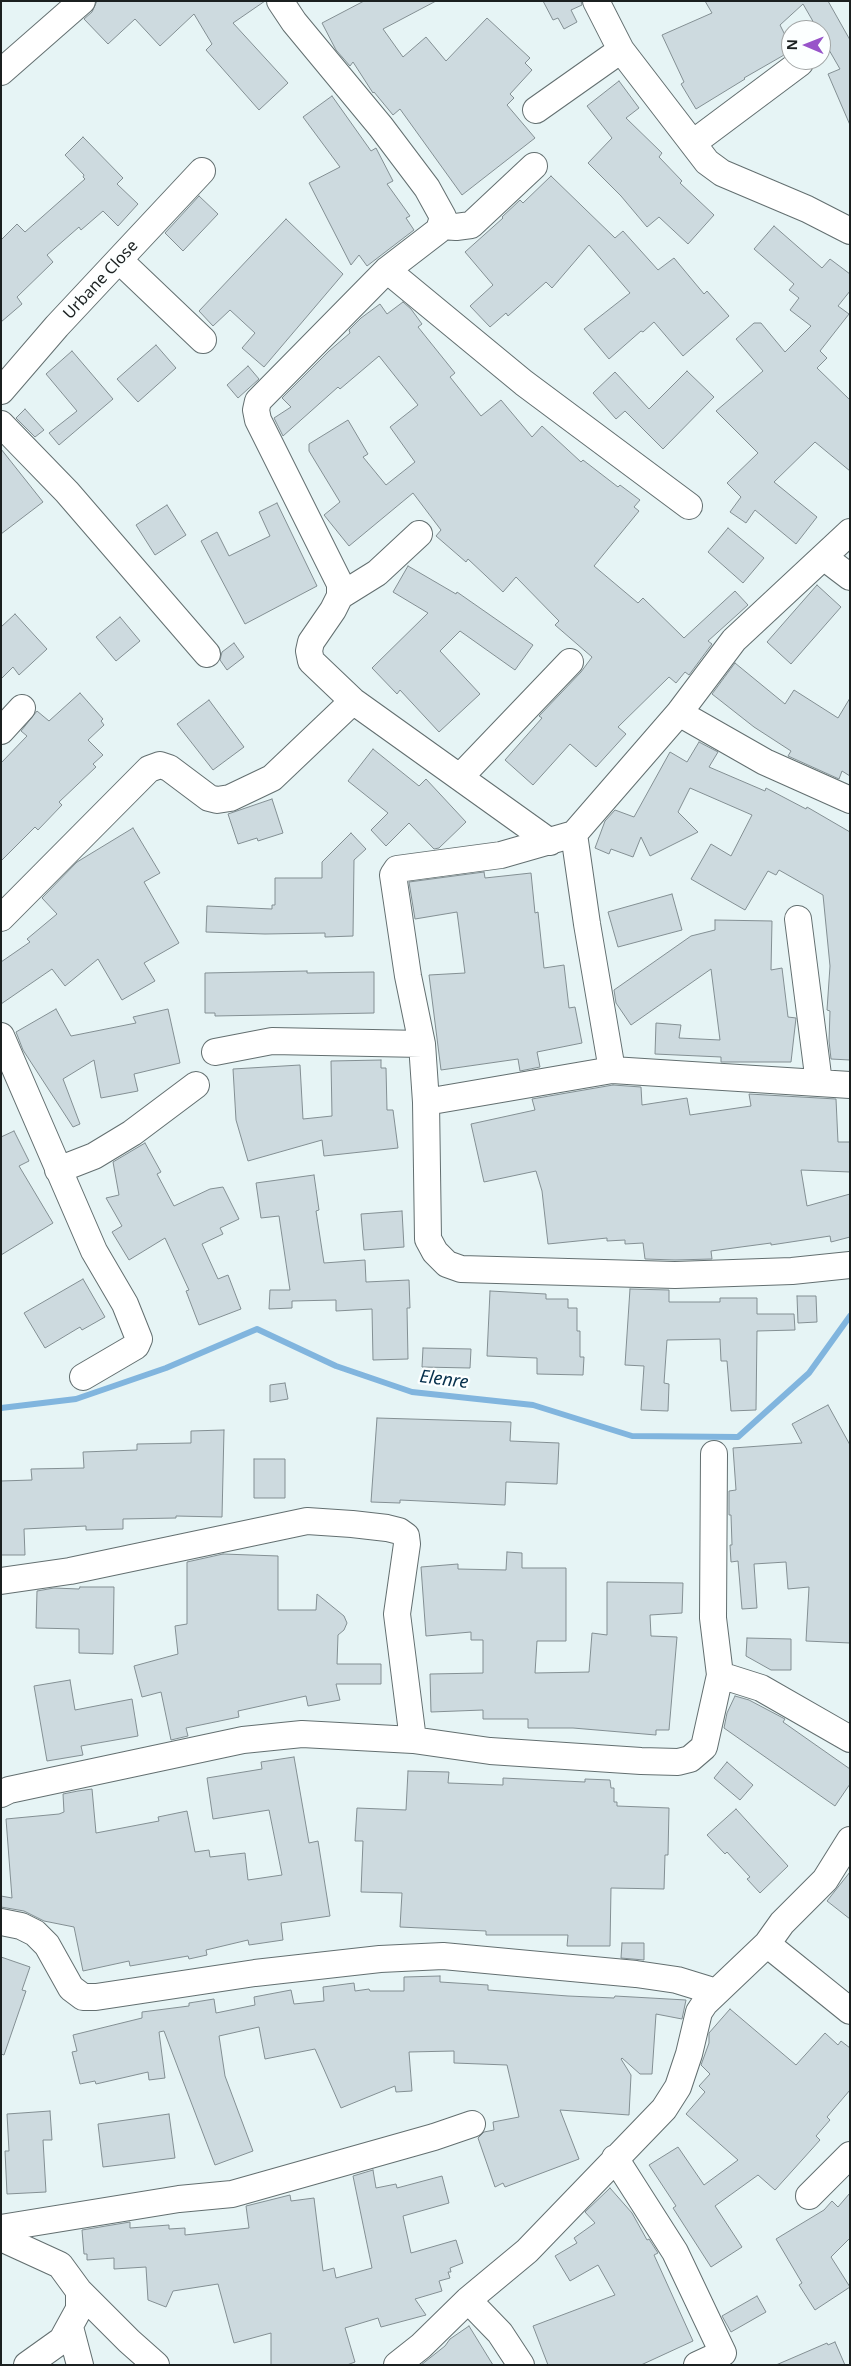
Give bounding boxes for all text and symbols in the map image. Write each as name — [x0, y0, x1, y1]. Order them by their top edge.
north arrow — [781, 20, 831, 70]
text: N — [782, 39, 801, 51]
street label: Urbane Close — [60, 237, 142, 323]
water label: Elenre — [418, 1366, 470, 1394]

